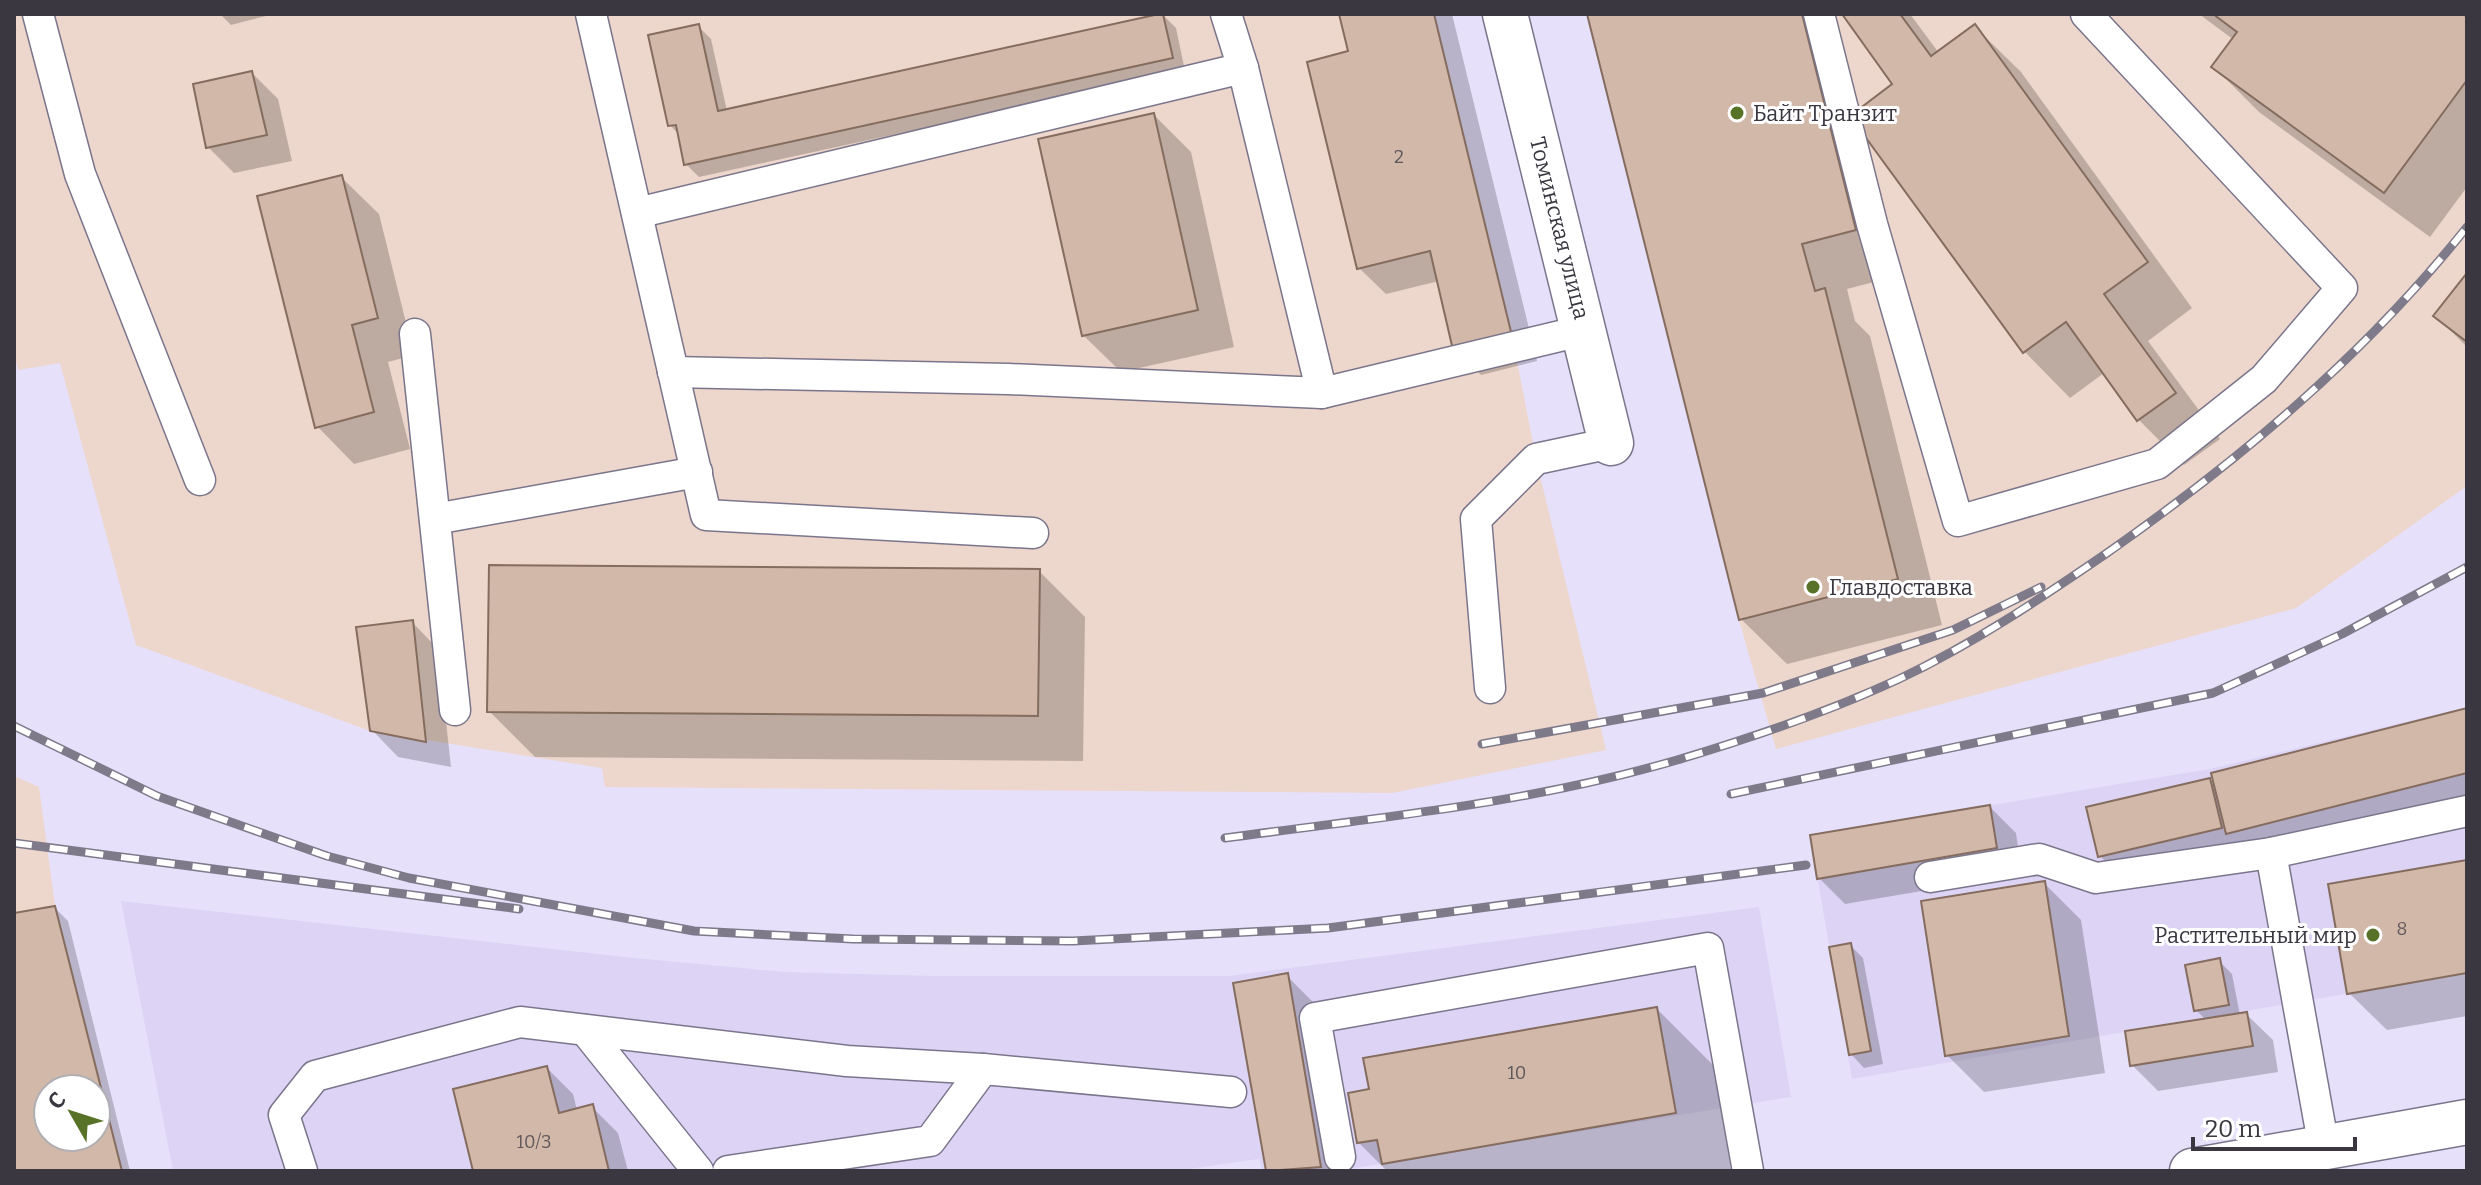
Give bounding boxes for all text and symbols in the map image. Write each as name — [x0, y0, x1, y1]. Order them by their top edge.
place label: Байт Транзит — [1753, 100, 1897, 127]
marker: Байт Транзит — [1728, 104, 1746, 122]
street label: Томинская улица — [1524, 134, 1595, 322]
house number: 2 — [1394, 146, 1404, 168]
place label: Главдоставка — [1829, 574, 1973, 601]
marker: Главдоставка — [1804, 578, 1822, 596]
house number: 8 — [2397, 918, 2407, 940]
place label: Растительный мир — [2154, 922, 2357, 949]
marker: Растительный мир — [2364, 926, 2382, 944]
house number: 10 — [1508, 1062, 1526, 1084]
north arrow — [32, 1073, 112, 1153]
text: С — [42, 1087, 72, 1115]
scale bar — [2193, 1101, 2355, 1151]
text: 20 m — [2205, 1115, 2261, 1143]
house number: 10/3 — [517, 1131, 551, 1153]

